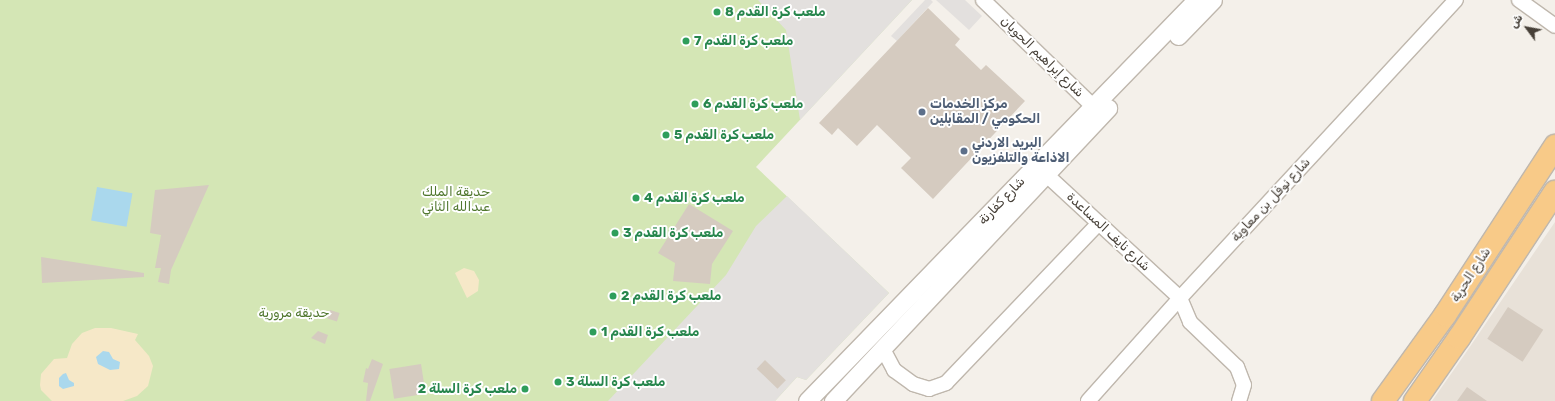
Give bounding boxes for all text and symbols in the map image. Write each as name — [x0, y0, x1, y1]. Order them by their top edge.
place label: ملعب كرة القدم 8 — [725, 4, 826, 20]
marker: ملعب كرة القدم 8 — [712, 7, 722, 17]
north arrow — [1507, 8, 1547, 48]
text: ش — [1507, 12, 1526, 31]
street label: شارع إبراهيم الحويان — [997, 13, 1087, 101]
place label: ملعب كرة القدم 7 — [694, 33, 793, 49]
marker: ملعب كرة القدم 7 — [681, 36, 691, 46]
place label: ملعب كرة القدم 6 — [703, 96, 803, 112]
place label: مركز الخدمات الحكومي / المقابلين — [930, 97, 1040, 128]
marker: ملعب كرة القدم 6 — [690, 99, 700, 109]
marker: مركز الخدمات الحكومي / المقابلين — [917, 107, 927, 117]
place label: ملعب كرة القدم 5 — [674, 127, 774, 143]
marker: ملعب كرة القدم 5 — [661, 130, 671, 140]
place label: البريد الاردني الاذاعة والتلفزيون — [972, 136, 1069, 167]
marker: البريد الاردني الاذاعة والتلفزيون — [959, 146, 969, 156]
street label: شارع نوفل بن معاوية — [1228, 155, 1314, 245]
street label: شارع كفارنة — [975, 174, 1029, 228]
park label: حديقة الملك عبدالله الثاني — [422, 185, 490, 216]
street label: شارع نايف المساعدة — [1063, 189, 1153, 275]
place label: ملعب كرة القدم 4 — [644, 190, 745, 206]
marker: ملعب كرة القدم 4 — [631, 193, 641, 203]
place label: ملعب كرة القدم 3 — [623, 225, 723, 241]
marker: ملعب كرة القدم 3 — [610, 228, 620, 238]
street label: شارع الحرية — [1448, 245, 1494, 305]
place label: ملعب كرة القدم 2 — [621, 288, 721, 304]
marker: ملعب كرة القدم 2 — [608, 291, 618, 301]
park label: حديقة مرورية — [259, 305, 329, 321]
place label: ملعب كرة القدم 1 — [601, 324, 699, 340]
marker: ملعب كرة القدم 1 — [588, 327, 598, 337]
place label: ملعب كرة السلة 3 — [566, 374, 665, 390]
marker: ملعب كرة السلة 3 — [553, 377, 563, 387]
place label: ملعب كرة السلة 2 — [418, 381, 517, 397]
marker: ملعب كرة السلة 2 — [520, 384, 530, 394]

